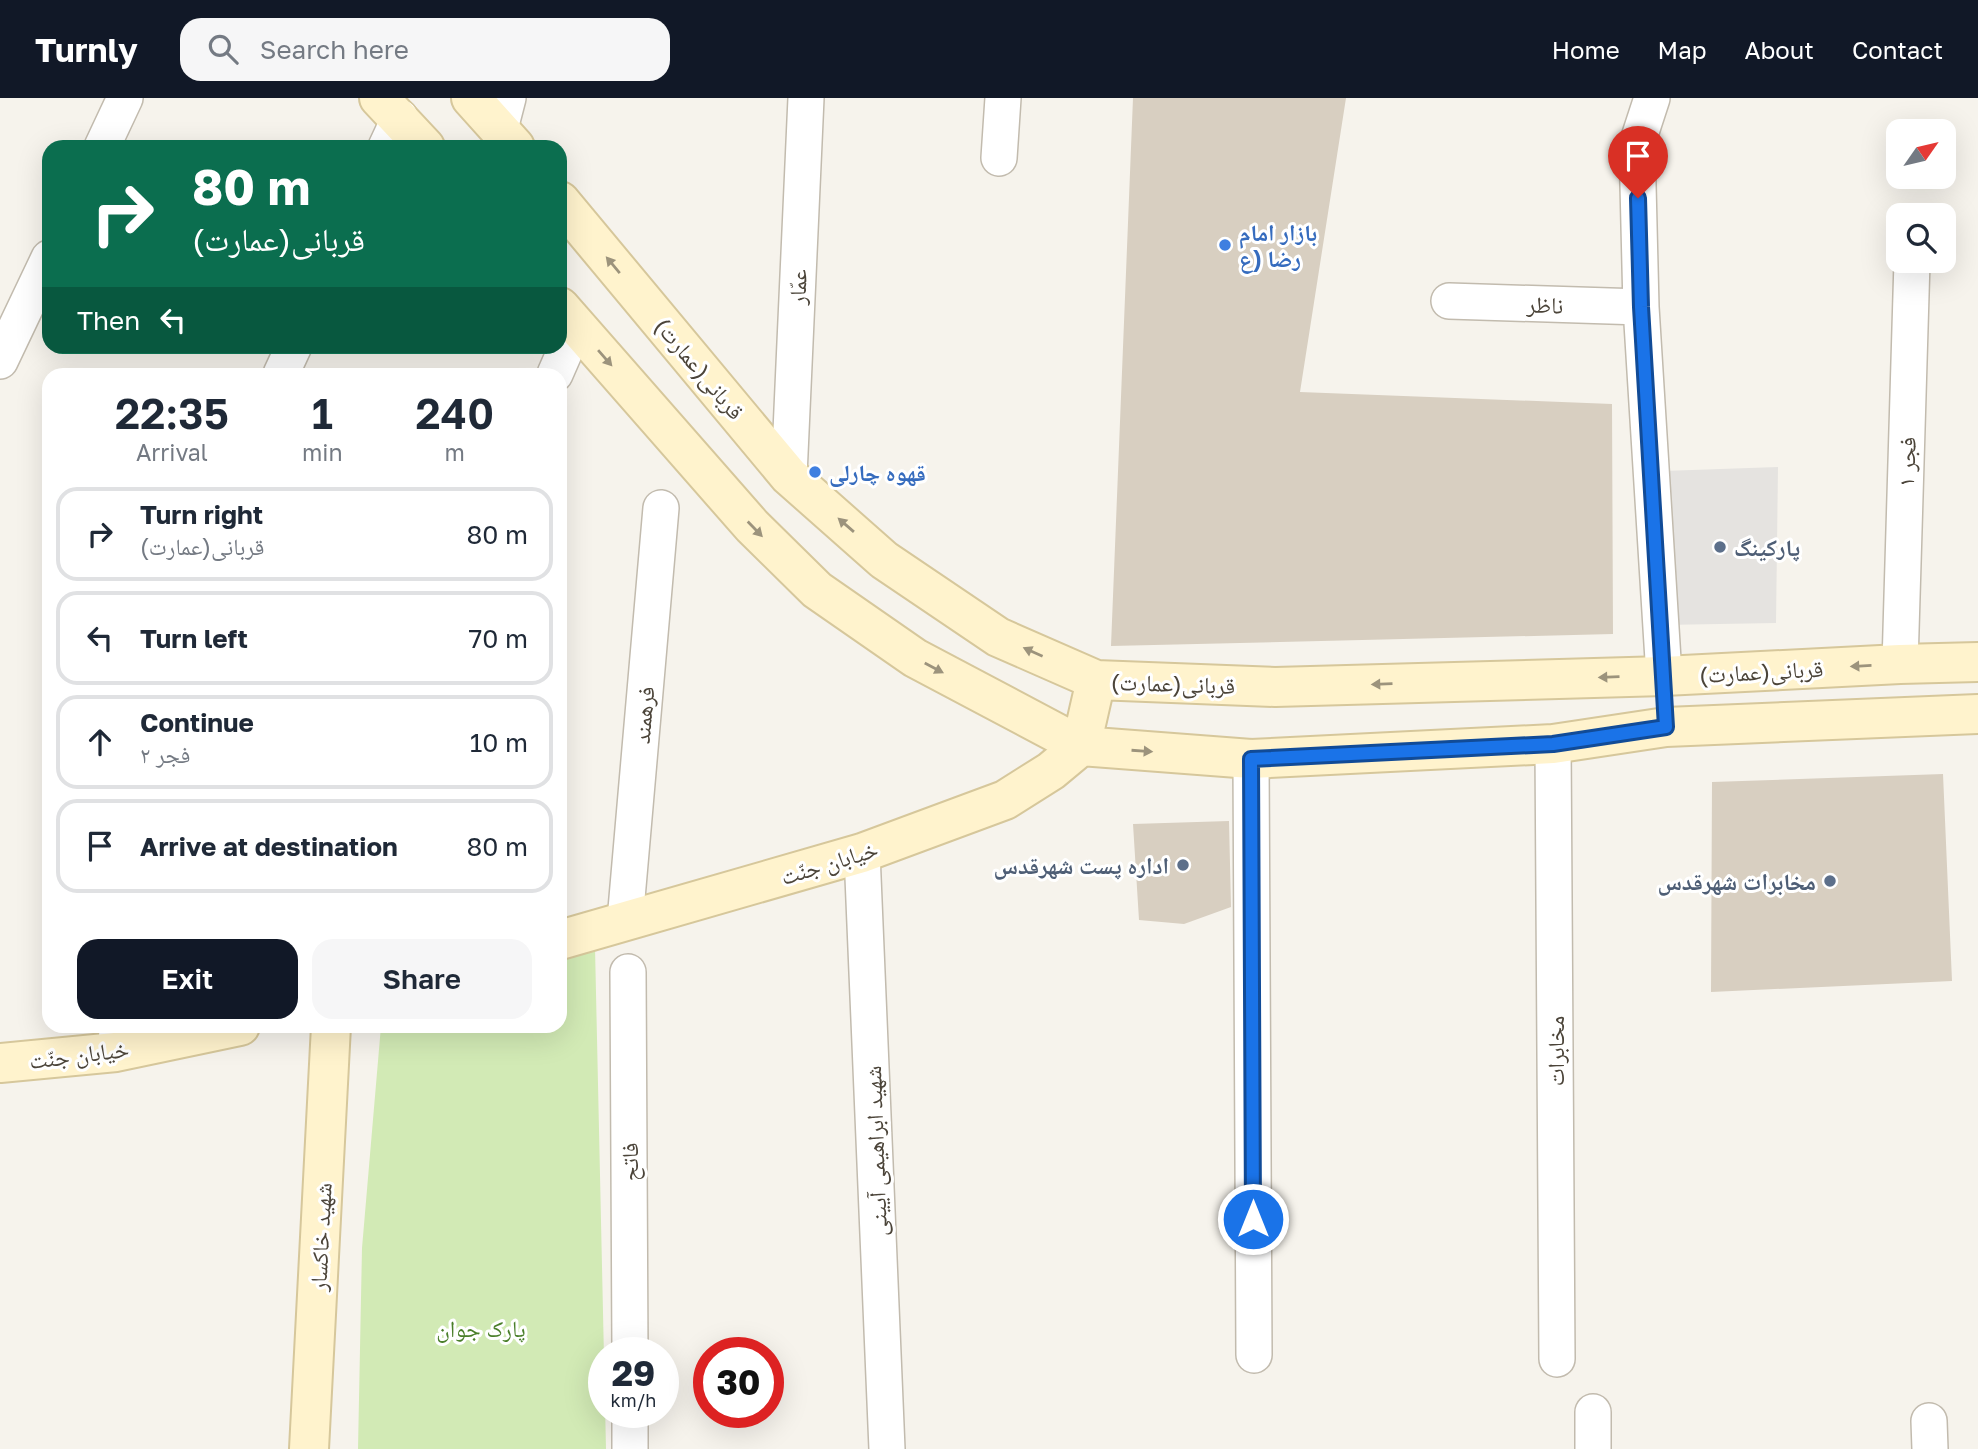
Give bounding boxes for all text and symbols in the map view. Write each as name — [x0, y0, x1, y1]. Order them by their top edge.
search box — [180, 18, 670, 81]
text: Turnly — [35, 30, 138, 69]
icon: search — [204, 30, 242, 68]
text: Search here — [260, 34, 409, 65]
text: Home — [1552, 35, 1620, 64]
text: Map — [1658, 35, 1707, 64]
text: About — [1745, 35, 1814, 64]
text: Contact — [1852, 35, 1943, 64]
north arrow — [1886, 119, 1956, 189]
map controls — [1886, 119, 1956, 273]
pin — [1608, 126, 1668, 198]
icon: arrive — [1619, 137, 1657, 175]
text: 80 m — [192, 157, 310, 216]
icon: right — [77, 168, 168, 259]
button: search — [1886, 203, 1956, 273]
place label: بازار امام رضا (ع — [1239, 218, 1317, 274]
text: (عمارت)قربانی — [192, 220, 365, 258]
marker: بازار امام رضا (ع — [1217, 237, 1233, 253]
one-way arrow — [606, 256, 621, 273]
street label: عمّار — [782, 268, 812, 306]
street label: ناظر — [1525, 289, 1564, 319]
icon: left — [154, 301, 192, 339]
text: Then — [77, 305, 140, 336]
street label: (عمارت)قربانی — [649, 311, 751, 425]
one-way arrow — [597, 350, 612, 367]
text: 22:35 — [115, 388, 229, 438]
text: 1 — [312, 388, 333, 438]
text: 240 — [416, 388, 494, 438]
street label: فجر ۱ — [1891, 436, 1921, 488]
text: Arrival — [136, 438, 208, 466]
text: min — [302, 438, 343, 466]
text: m — [445, 438, 465, 466]
place label: قهوه چارلی — [829, 458, 926, 487]
marker: قهوه چارلی — [807, 464, 823, 480]
text: Turn right — [140, 499, 263, 530]
icon: right — [81, 515, 119, 553]
one-way arrow — [837, 518, 854, 533]
text: 80 m — [467, 519, 528, 550]
one-way arrow — [747, 521, 763, 537]
text: (عمارت)قربانی — [140, 532, 264, 560]
place label: پارکینگ — [1734, 533, 1800, 562]
marker: پارکینگ — [1712, 539, 1728, 555]
icon: left — [81, 619, 119, 657]
text: Turn left — [140, 623, 248, 654]
text: 70 m — [469, 623, 528, 654]
one-way arrow — [1023, 646, 1043, 658]
street label: (عمارت)قربانی — [1698, 654, 1824, 689]
one-way arrow — [1850, 660, 1872, 671]
one-way arrow — [924, 662, 944, 674]
street label: (عمارت)قربانی — [1110, 667, 1236, 700]
one-way arrow — [1598, 672, 1620, 683]
one-way arrow — [1370, 678, 1392, 689]
street label: فرهمند — [627, 685, 659, 745]
text: Continue — [140, 707, 254, 738]
icon: ahead — [81, 723, 119, 761]
text: 10 m — [470, 727, 528, 758]
text: فجر ۲ — [140, 740, 190, 768]
one-way arrow — [1131, 746, 1153, 757]
icon: arrive — [81, 827, 119, 865]
text: Arrive at destination — [140, 831, 398, 862]
text: 80 m — [467, 831, 528, 862]
street label: خیابان جنّت — [777, 834, 881, 891]
place label: اداره پست شهرقدس — [994, 851, 1169, 880]
marker: اداره پست شهرقدس — [1175, 857, 1191, 873]
place label: مخابرات شهرقدس — [1657, 867, 1816, 896]
marker: مخابرات شهرقدس — [1822, 873, 1838, 889]
button: Exit — [77, 939, 298, 1019]
button: Share — [312, 939, 532, 1019]
street label: مخابرات — [1541, 1016, 1570, 1086]
street label: خیابان جنّت — [28, 1034, 131, 1075]
street label: شهید ابراهیمی آیینی — [858, 1065, 893, 1237]
street label: فاتح — [615, 1143, 645, 1181]
street label: شهید خاکسار — [303, 1182, 337, 1293]
position arrow — [1216, 1182, 1290, 1256]
park label: پارک جوان — [436, 1314, 526, 1343]
speed limit sign: 30 — [693, 1337, 784, 1428]
text: 29 — [612, 1352, 655, 1394]
text: km/h — [611, 1389, 656, 1411]

